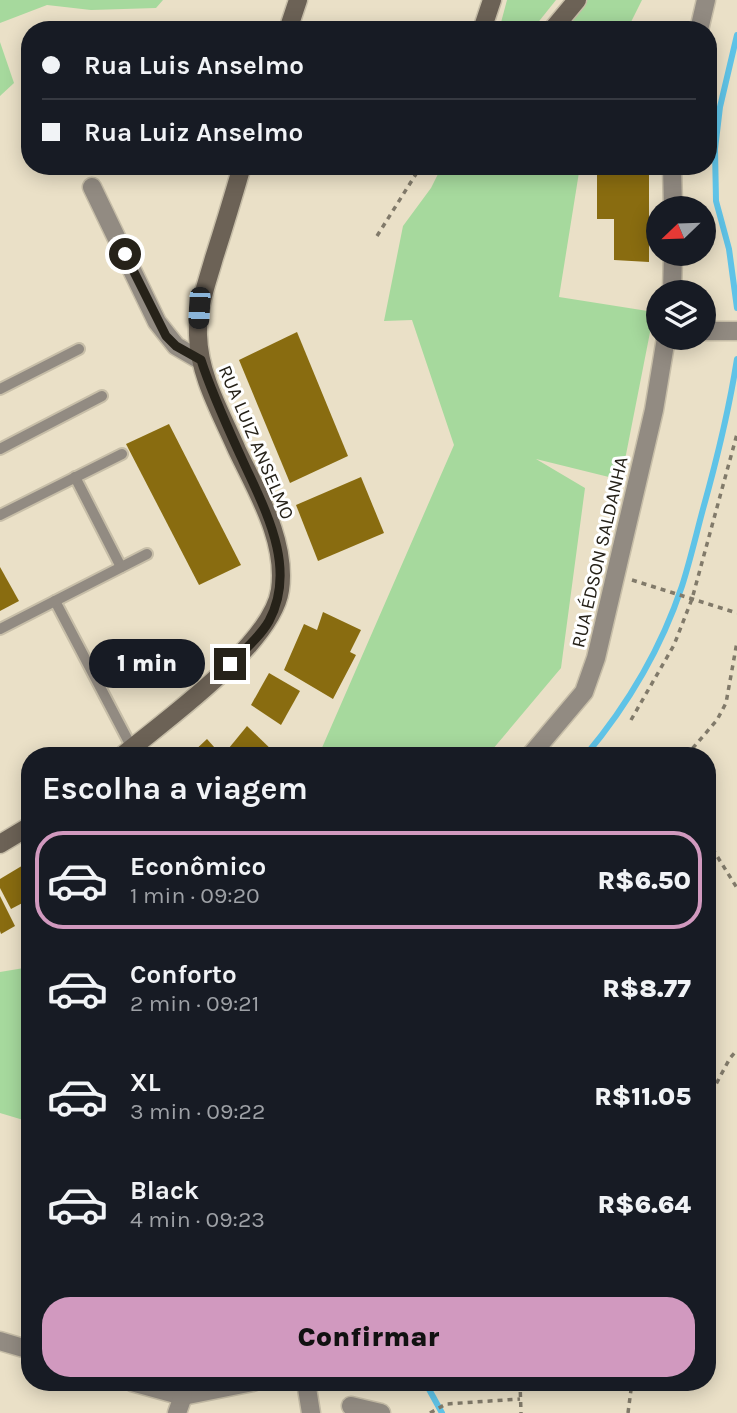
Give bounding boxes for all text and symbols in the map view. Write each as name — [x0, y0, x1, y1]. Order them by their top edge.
text: Rua Luis Anselmo — [84, 50, 304, 81]
text: Rua Luiz Anselmo — [84, 117, 303, 148]
north arrow — [646, 196, 716, 266]
map controls — [646, 196, 716, 350]
route start — [109, 238, 141, 270]
button: layers — [646, 280, 716, 350]
car — [188, 286, 211, 330]
street label: RUA LUIZ ANSELMO — [214, 362, 298, 523]
street label: RUA ÉDSON SALDANHA — [566, 454, 633, 650]
callout: 1 min — [90, 640, 205, 688]
route end — [214, 648, 246, 680]
text: 1 min — [117, 650, 177, 677]
text: Escolha a viagem — [42, 770, 308, 807]
icon: car — [46, 849, 109, 912]
text: Econômico — [130, 851, 266, 882]
text: R$6.50 — [597, 865, 691, 896]
text: 1 min · 09:20 — [130, 882, 260, 909]
icon: car — [46, 957, 109, 1020]
text: Conforto — [130, 959, 237, 990]
text: R$8.77 — [602, 973, 691, 1004]
text: 2 min · 09:21 — [130, 990, 259, 1017]
icon: car — [46, 1065, 109, 1128]
text: XL — [130, 1067, 161, 1098]
text: R$11.05 — [594, 1081, 691, 1112]
text: 3 min · 09:22 — [130, 1098, 265, 1125]
icon: car — [46, 1173, 109, 1236]
text: Black — [130, 1175, 199, 1206]
text: R$6.64 — [597, 1189, 691, 1220]
text: 4 min · 09:23 — [130, 1206, 265, 1233]
button: Confirmar — [42, 1297, 695, 1377]

